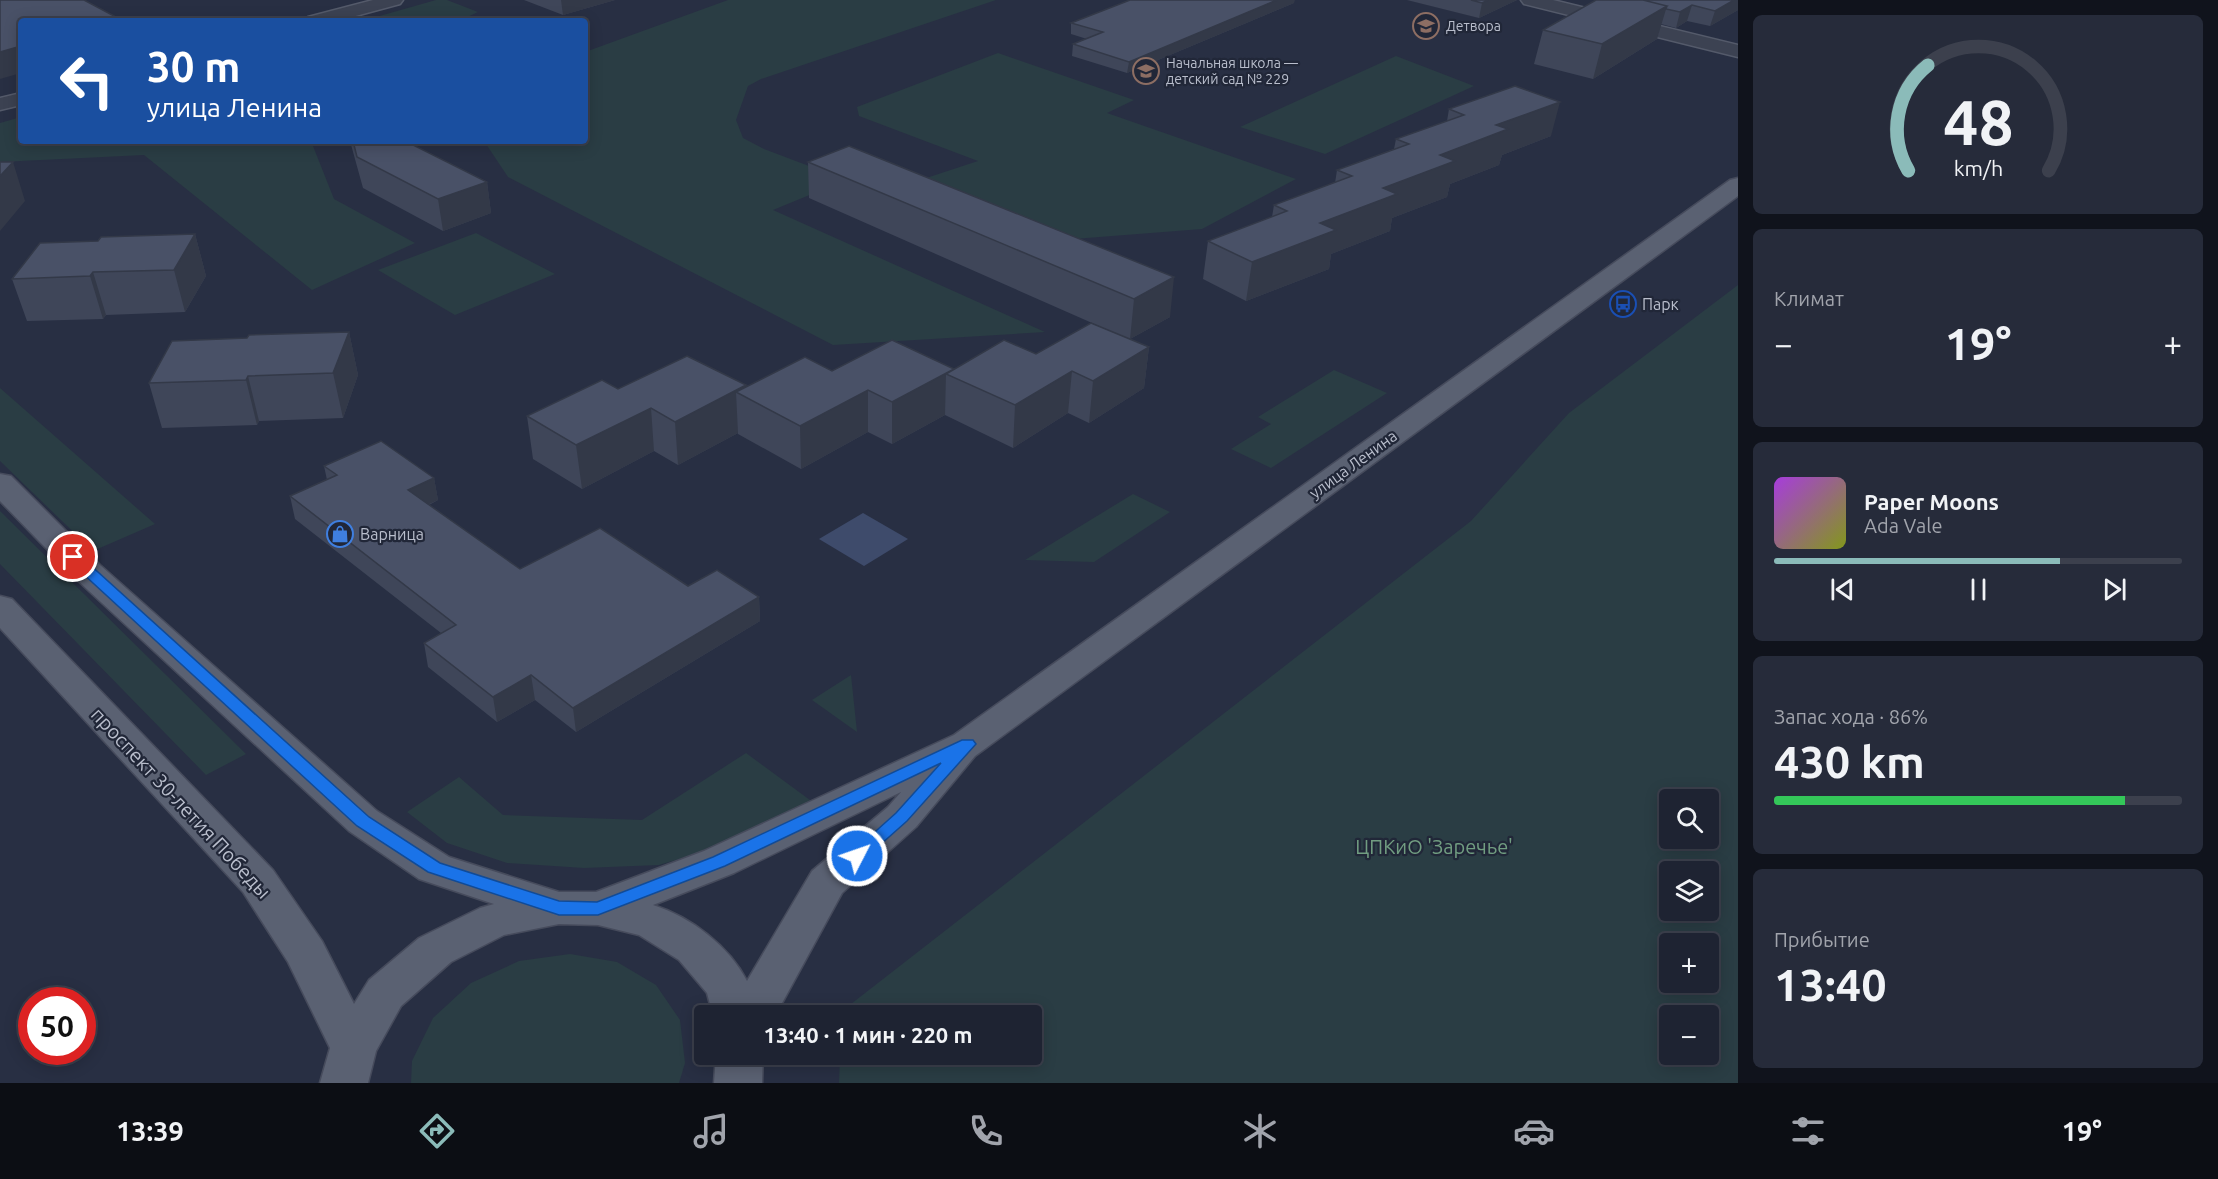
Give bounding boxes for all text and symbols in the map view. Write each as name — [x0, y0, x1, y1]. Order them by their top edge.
school or university icon: Детвора — [1411, 11, 1441, 41]
place label: Детвора — [1446, 18, 1501, 34]
icon: left — [48, 42, 126, 120]
text: 30 m — [147, 43, 241, 90]
place label: Начальная школа — детский сад № 229 — [1166, 55, 1298, 87]
school or university icon: Начальная школа — детский сад № 229 — [1131, 56, 1161, 86]
text: 48 — [1943, 87, 2013, 157]
text: улица Ленина — [147, 92, 322, 122]
text: km/h — [1953, 157, 2003, 181]
text: Климат — [1774, 287, 1844, 310]
bus stop icon: Парк — [1608, 289, 1638, 319]
place label: Парк — [1642, 295, 1679, 313]
text: 19° — [1945, 318, 2011, 369]
text: − — [1774, 325, 1793, 362]
text: + — [2163, 325, 2182, 362]
street label: улица Ленина — [1306, 426, 1400, 502]
text: Paper Moons — [1864, 489, 1999, 514]
text: Ada Vale — [1864, 514, 1942, 537]
shop icon: Варница — [325, 519, 355, 549]
place label: Варница — [360, 525, 424, 543]
pin — [47, 531, 98, 582]
icon: arrive — [56, 540, 89, 573]
icon: previous — [1826, 573, 1859, 606]
icon: pause — [1962, 573, 1995, 606]
icon: next — [2098, 573, 2131, 606]
street label: проспект 30-летия Победы — [87, 702, 276, 903]
text: Запас хода · 86% — [1774, 705, 1928, 728]
text: 430 km — [1774, 736, 1925, 787]
map controls — [1659, 789, 1719, 1065]
button: search — [1659, 789, 1719, 849]
position arrow — [825, 824, 889, 888]
park label: ЦПКиО 'Заречье' — [1355, 835, 1513, 858]
button: layers — [1659, 861, 1719, 921]
text: Прибытие — [1774, 928, 1870, 951]
button: + — [1659, 933, 1719, 993]
text: 13:40 — [1774, 959, 1887, 1010]
speed limit sign: 50 — [18, 987, 96, 1065]
button: − — [1659, 1005, 1719, 1065]
text: 13:40 · 1 мин · 220 m — [764, 1022, 972, 1047]
icon: directions — [416, 1110, 458, 1152]
icon: music — [690, 1110, 732, 1152]
icon: phone — [965, 1110, 1007, 1152]
icon: climate — [1239, 1110, 1281, 1152]
icon: car — [1513, 1110, 1555, 1152]
icon: filters — [1787, 1110, 1829, 1152]
text: 13:39 — [116, 1116, 184, 1146]
text: 19° — [2062, 1116, 2102, 1146]

